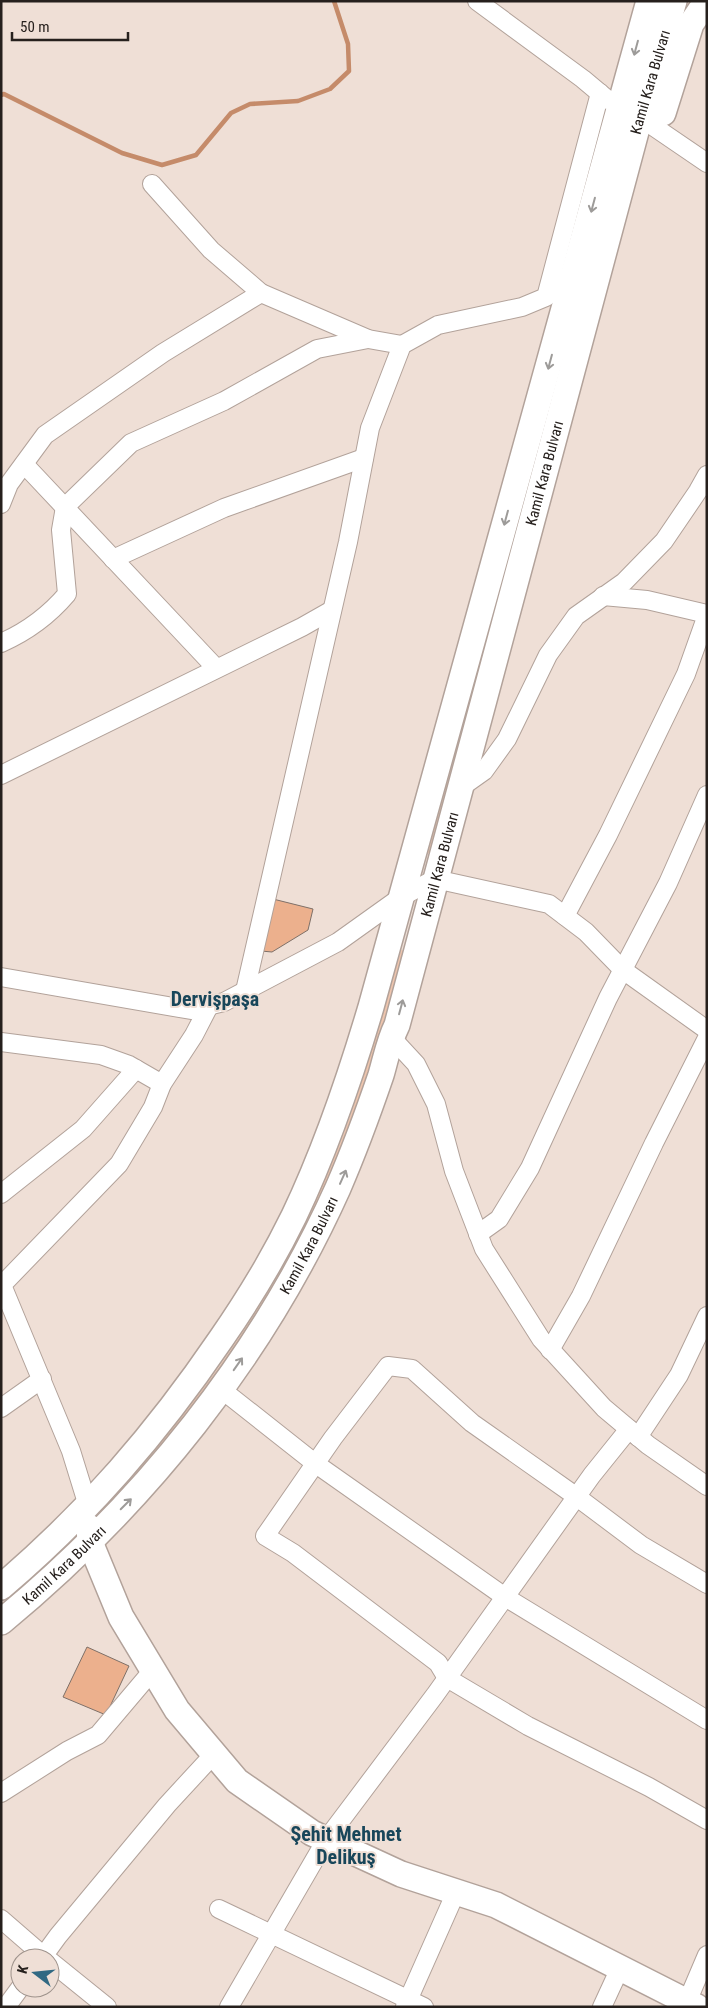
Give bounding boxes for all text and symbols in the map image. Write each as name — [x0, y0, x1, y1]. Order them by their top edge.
scale bar — [12, 10, 129, 42]
text: 50 m — [20, 18, 50, 36]
street label: Kamil Kara Bulvarı — [627, 28, 674, 136]
one-way arrow — [631, 40, 641, 56]
one-way arrow — [588, 196, 597, 212]
one-way arrow — [544, 353, 554, 369]
street label: Kamil Kara Bulvarı — [522, 419, 567, 528]
one-way arrow — [501, 510, 511, 526]
street label: Kamil Kara Bulvarı — [417, 810, 463, 919]
district label: Dervişpaşa — [171, 987, 259, 1011]
one-way arrow — [397, 999, 407, 1015]
one-way arrow — [338, 1170, 348, 1185]
street label: Kamil Kara Bulvarı — [276, 1194, 342, 1298]
one-way arrow — [233, 1357, 243, 1371]
one-way arrow — [120, 1498, 132, 1511]
street label: Kamil Kara Bulvarı — [19, 1522, 110, 1609]
district label: Şehit Mehmet Delikuş — [290, 1822, 402, 1869]
north arrow — [10, 1948, 60, 1998]
text: K — [14, 1963, 31, 1975]

